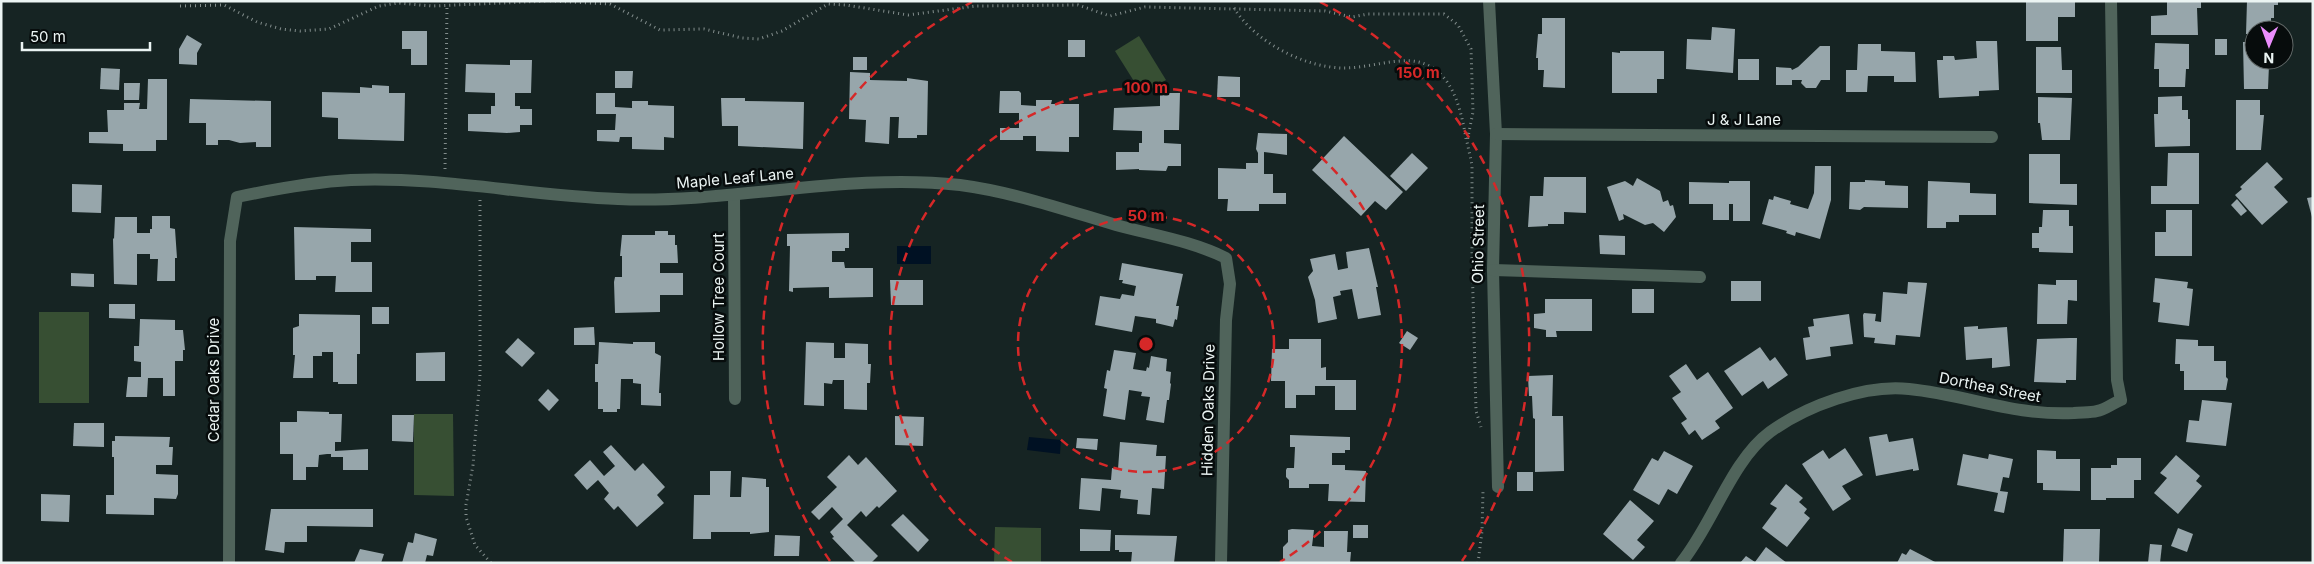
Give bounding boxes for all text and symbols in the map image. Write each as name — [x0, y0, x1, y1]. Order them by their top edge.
scale bar — [22, 20, 150, 52]
north arrow — [2244, 20, 2294, 70]
text: 50 m — [30, 27, 66, 46]
text: N — [2263, 50, 2274, 67]
text: 150 m — [1396, 63, 1440, 82]
text: 100 m — [1124, 78, 1168, 97]
street label: J & J Lane — [1707, 110, 1781, 129]
street label: Maple Leaf Lane — [675, 163, 795, 193]
street label: Ohio Street — [1468, 204, 1488, 284]
text: 50 m — [1128, 206, 1164, 225]
street label: Hollow Tree Court — [709, 233, 728, 361]
street label: Cedar Oaks Drive — [204, 318, 223, 442]
centre of rings — [1137, 335, 1155, 353]
street label: Hidden Oaks Drive — [1197, 344, 1219, 476]
street label: Dorthea Street — [1937, 368, 2043, 406]

